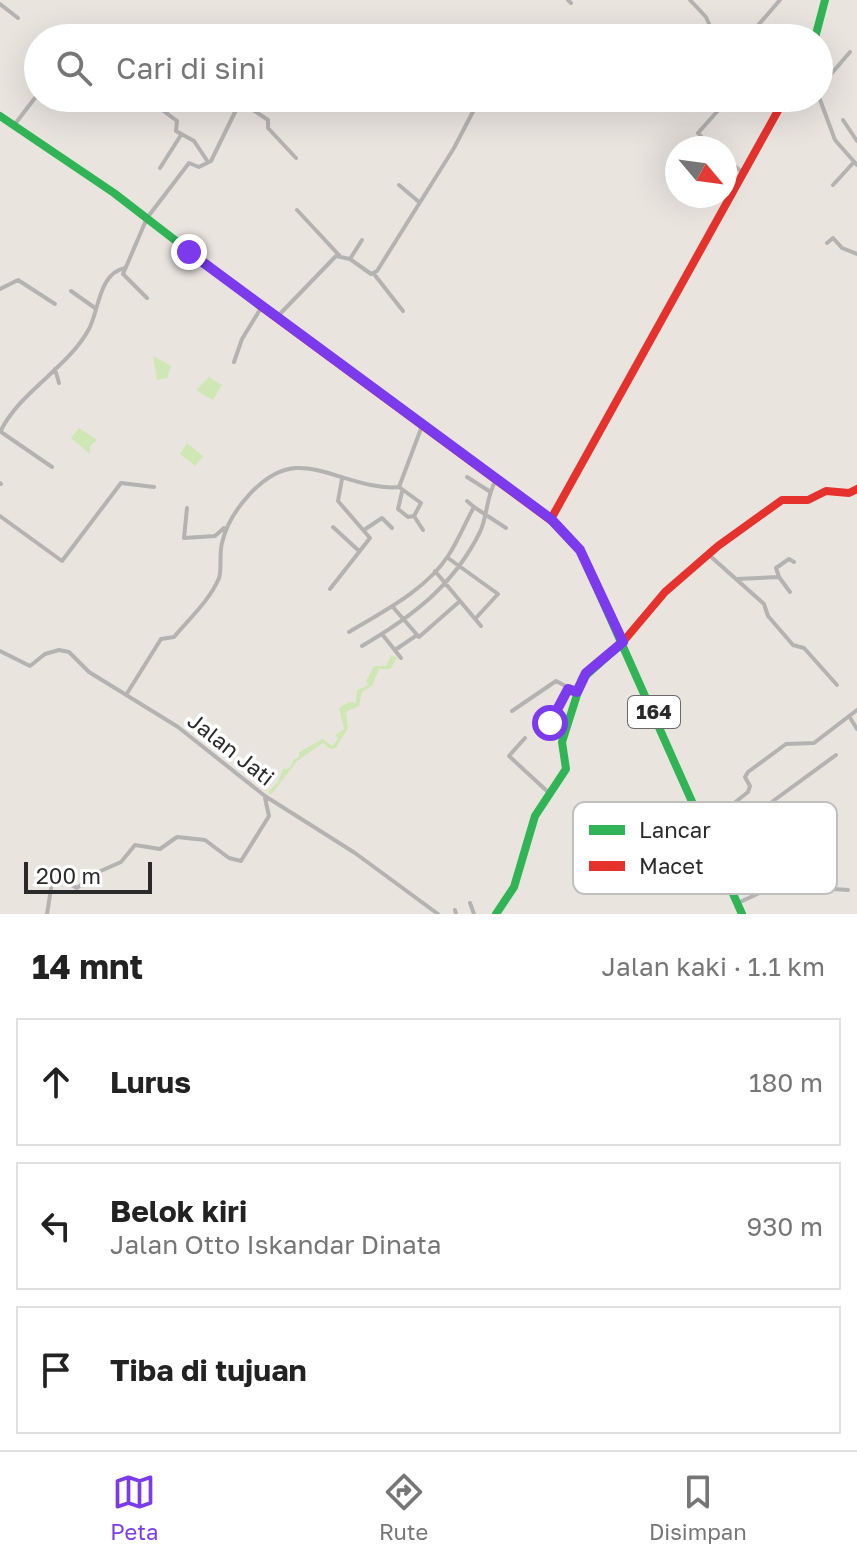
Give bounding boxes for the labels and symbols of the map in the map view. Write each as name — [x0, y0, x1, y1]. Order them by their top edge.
north arrow — [665, 136, 737, 208]
route end — [171, 234, 207, 270]
road number: 164 — [628, 696, 680, 728]
route start — [532, 705, 568, 741]
street label: Jalan Jati — [183, 706, 280, 791]
legend — [573, 802, 837, 894]
text: Lancar — [639, 816, 711, 843]
text: Macet — [639, 852, 704, 879]
scale bar — [24, 858, 152, 894]

